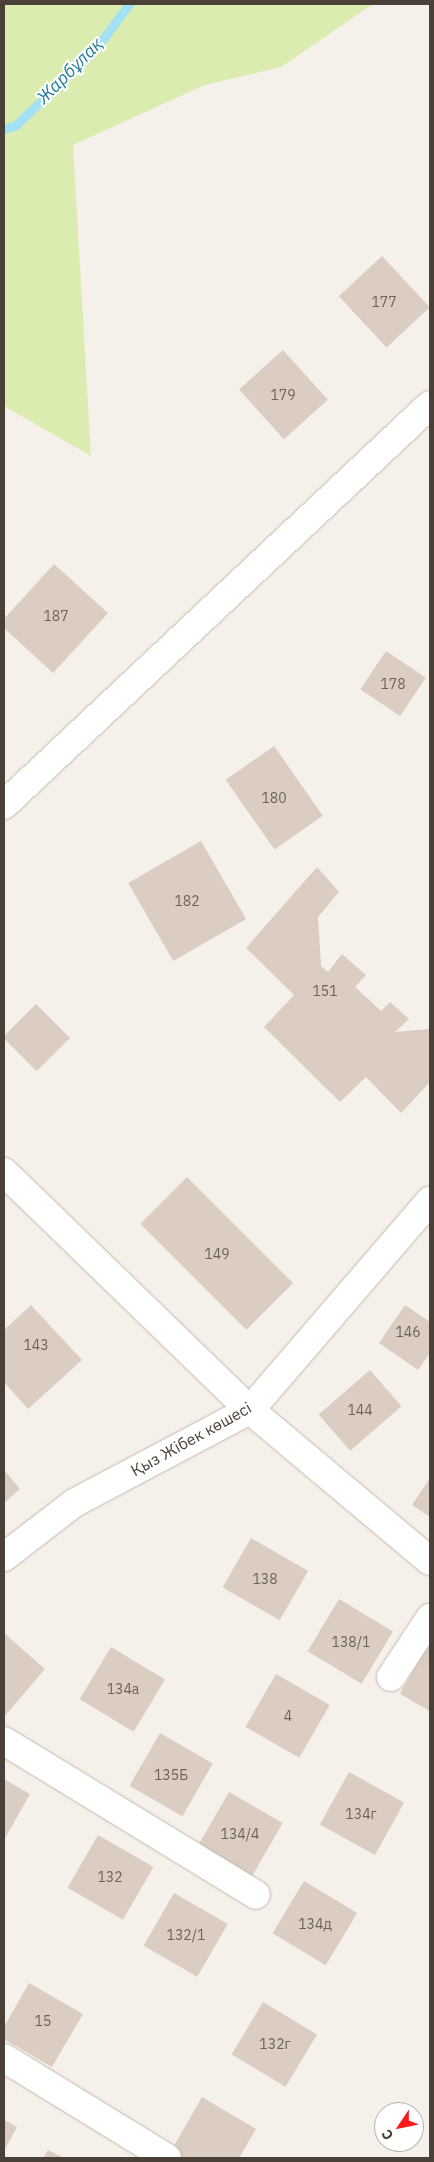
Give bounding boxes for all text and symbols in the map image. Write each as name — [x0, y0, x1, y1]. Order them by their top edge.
water label: Жарбұлақ — [32, 33, 108, 109]
house number: 177 — [371, 294, 397, 310]
house number: 179 — [270, 387, 296, 403]
house number: 187 — [43, 608, 69, 624]
house number: 178 — [380, 676, 406, 692]
house number: 180 — [261, 790, 287, 806]
house number: 182 — [174, 893, 200, 909]
house number: 151 — [312, 983, 338, 999]
house number: 149 — [204, 1246, 230, 1262]
house number: 146 — [395, 1324, 421, 1340]
house number: 143 — [23, 1337, 49, 1353]
street label: Қыз Жібек көшесі — [127, 1398, 255, 1480]
house number: 144 — [347, 1402, 373, 1418]
house number: 138 — [252, 1571, 278, 1587]
house number: 138/1 — [332, 1634, 370, 1650]
house number: 134а — [107, 1681, 139, 1697]
house number: 4 — [284, 1708, 292, 1724]
house number: 135Б — [154, 1767, 188, 1783]
house number: 134г — [345, 1806, 377, 1822]
house number: 134/4 — [221, 1826, 259, 1842]
house number: 132 — [97, 1869, 123, 1885]
house number: 134д — [298, 1916, 332, 1932]
house number: 132/1 — [167, 1927, 205, 1943]
house number: 15 — [35, 2013, 51, 2029]
house number: 132г — [259, 2036, 291, 2052]
north arrow — [374, 2102, 424, 2152]
text: С — [377, 2126, 397, 2144]

